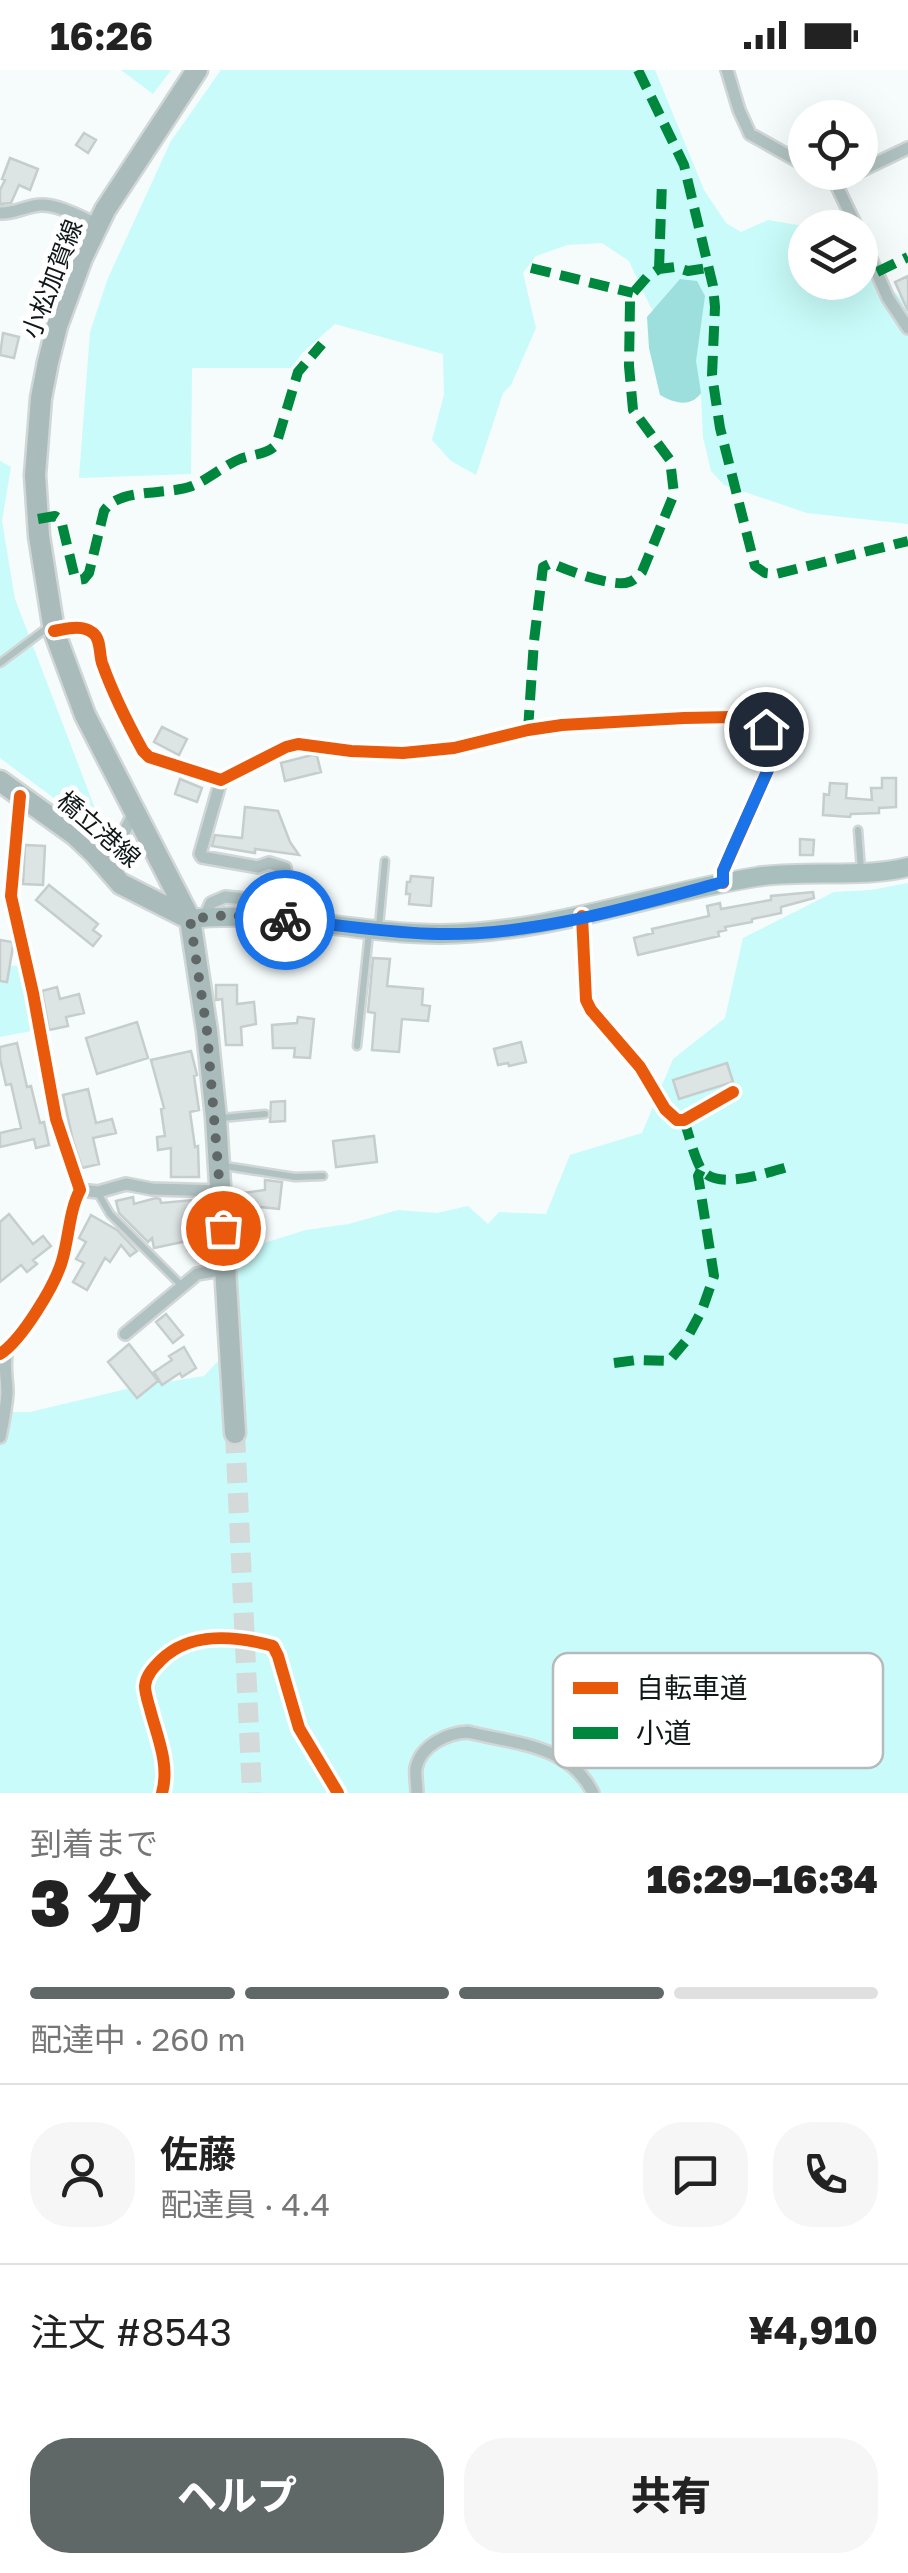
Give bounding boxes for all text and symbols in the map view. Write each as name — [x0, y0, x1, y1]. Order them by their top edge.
text: 16:26 — [50, 13, 153, 58]
map controls — [788, 100, 878, 300]
button: locate — [788, 100, 878, 190]
button: layers — [788, 210, 878, 300]
street label: 小松加賀線 — [15, 215, 88, 343]
pin — [724, 687, 809, 772]
icon: home — [739, 702, 794, 757]
street label: 橋立港線 — [51, 784, 147, 873]
courier — [235, 870, 335, 970]
icon: bike — [258, 893, 313, 948]
pin — [181, 1186, 266, 1271]
icon: bag — [196, 1201, 251, 1256]
legend — [553, 1653, 883, 1768]
text: 自転車道 — [636, 1671, 748, 1704]
text: 小道 — [636, 1716, 692, 1749]
text: 到着まで — [30, 1824, 158, 1862]
text: 16:29–16:34 — [647, 1856, 878, 1901]
text: 3 分 — [30, 1862, 152, 1940]
text: 配達中 · 260 m — [30, 2020, 246, 2058]
button: person — [30, 2122, 135, 2227]
button: chat — [643, 2122, 748, 2227]
button: phone — [773, 2122, 878, 2227]
text: 佐藤 — [160, 2131, 236, 2176]
text: 配達員 · 4.4 — [160, 2185, 330, 2223]
text: ¥4,910 — [749, 2307, 878, 2352]
text: 注文 #8543 — [30, 2309, 232, 2354]
button: ヘルプ — [30, 2438, 444, 2553]
button: 共有 — [464, 2438, 878, 2553]

